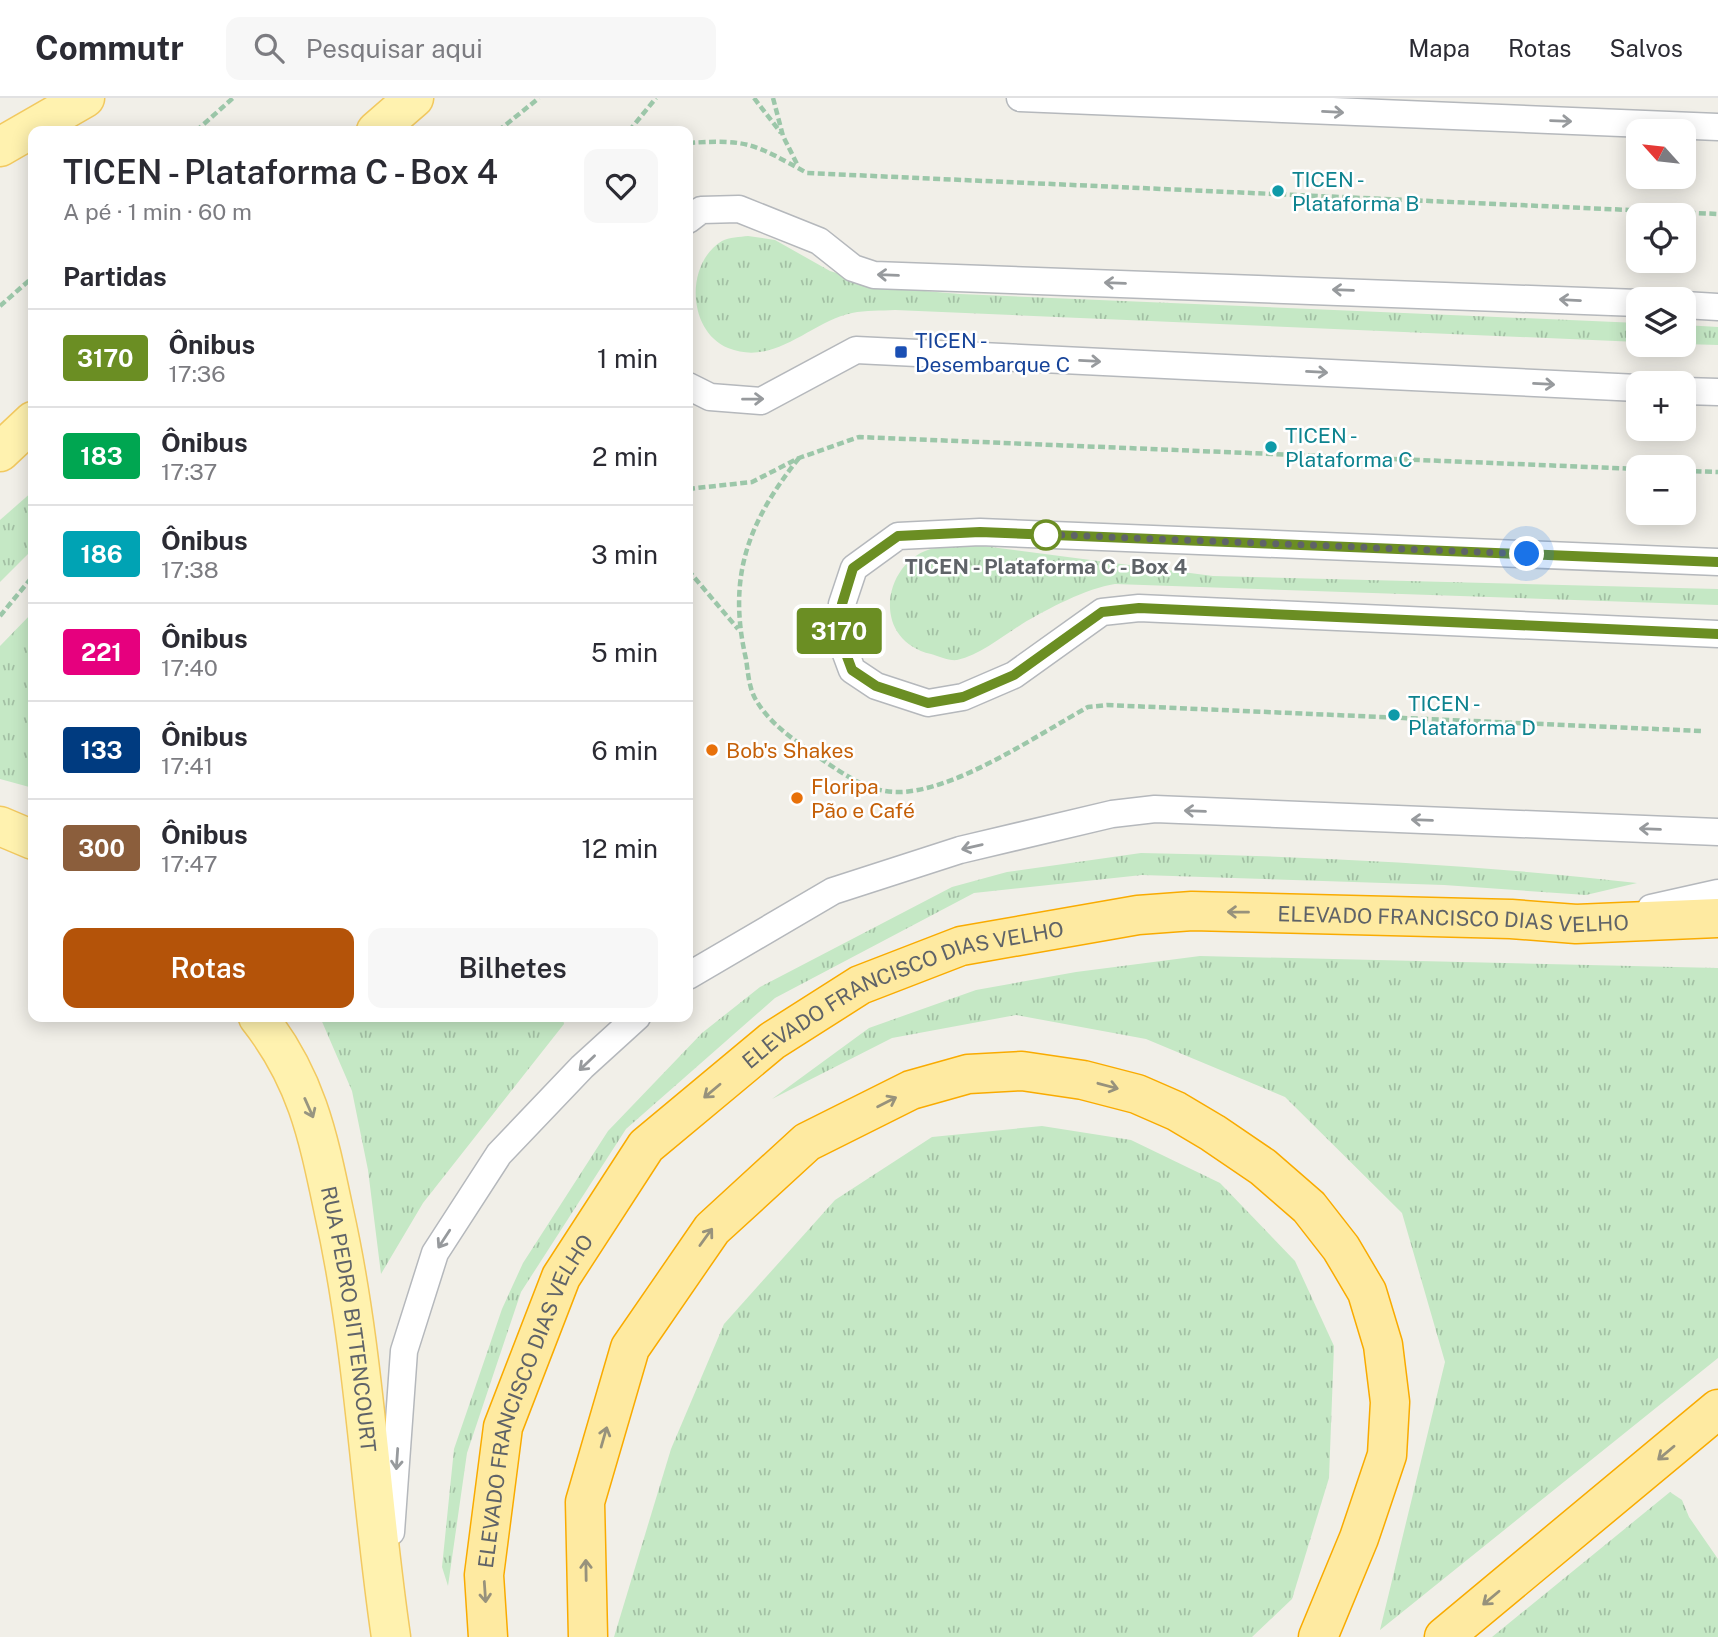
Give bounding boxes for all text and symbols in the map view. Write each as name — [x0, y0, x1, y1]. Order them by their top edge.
search box — [226, 17, 716, 80]
text: Commutr — [35, 29, 184, 67]
icon: search — [250, 29, 288, 67]
text: Pesquisar aqui — [306, 33, 483, 64]
text: Mapa — [1408, 34, 1470, 62]
text: Rotas — [1508, 34, 1571, 62]
text: Salvos — [1609, 34, 1683, 62]
one-way arrow — [1321, 105, 1344, 118]
one-way arrow — [1549, 115, 1572, 128]
north arrow — [1626, 119, 1696, 189]
map controls — [1626, 119, 1696, 525]
button: heart — [584, 149, 658, 223]
text: TICEN - Plataforma C - Box 4 — [63, 153, 498, 191]
place label: TICEN - Plataforma B — [1292, 167, 1419, 216]
marker: TICEN - Plataforma B — [1270, 183, 1286, 199]
text: A pé · 1 min · 60 m — [63, 198, 252, 225]
button: locate — [1626, 203, 1696, 273]
text: Partidas — [63, 261, 167, 292]
one-way arrow — [877, 269, 900, 282]
one-way arrow — [1104, 276, 1127, 290]
one-way arrow — [1331, 284, 1354, 297]
button: layers — [1626, 287, 1696, 357]
one-way arrow — [1559, 293, 1582, 306]
place label: TICEN - Desembarque C — [915, 328, 1070, 377]
text: Ônibus — [169, 329, 255, 360]
text: 1 min — [597, 343, 658, 374]
text: 3170 — [77, 344, 134, 372]
marker: TICEN - Desembarque C — [893, 344, 909, 360]
one-way arrow — [1078, 354, 1101, 367]
text: 17:36 — [169, 360, 226, 387]
one-way arrow — [1305, 366, 1328, 379]
button: + — [1626, 371, 1696, 441]
one-way arrow — [1533, 377, 1556, 390]
one-way arrow — [741, 393, 764, 406]
place label: TICEN - Plataforma C — [1285, 423, 1413, 472]
text: Ônibus — [161, 427, 248, 458]
marker: TICEN - Plataforma C — [1263, 439, 1279, 455]
text: 2 min — [592, 441, 658, 472]
text: 183 — [80, 442, 123, 470]
button: − — [1626, 455, 1696, 525]
text: 17:37 — [161, 458, 217, 485]
marker: TICEN - Plataforma C - Box 4 — [1031, 520, 1061, 550]
text: Ônibus — [161, 525, 248, 556]
your location — [1509, 536, 1544, 571]
text: 3 min — [591, 539, 658, 570]
text: 186 — [80, 540, 123, 568]
place label: TICEN - Plataforma C - Box 4 — [905, 554, 1188, 579]
text: 17:38 — [161, 556, 219, 583]
line badge: 3170 — [790, 608, 888, 654]
text: 3170 — [811, 617, 867, 645]
text: Ônibus — [161, 623, 248, 654]
text: 5 min — [591, 637, 658, 668]
text: 221 — [81, 638, 122, 666]
text: 17:40 — [161, 654, 218, 681]
place label: TICEN - Plataforma D — [1408, 691, 1536, 740]
marker: TICEN - Plataforma D — [1386, 707, 1402, 723]
text: Ônibus — [161, 721, 248, 752]
text: 6 min — [591, 735, 658, 766]
text: 133 — [80, 736, 123, 764]
place label: Bob's Shakes — [726, 738, 854, 763]
marker: Bob's Shakes — [704, 742, 720, 758]
text: 17:41 — [161, 752, 213, 779]
place label: Floripa Pão e Café — [811, 774, 915, 823]
marker: Floripa Pão e Café — [789, 790, 805, 806]
one-way arrow — [1184, 804, 1207, 817]
one-way arrow — [1411, 813, 1434, 826]
text: Ônibus — [161, 819, 248, 850]
one-way arrow — [1639, 823, 1662, 836]
text: 12 min — [582, 833, 658, 864]
text: 300 — [78, 834, 125, 862]
one-way arrow — [961, 841, 984, 854]
text: 17:47 — [161, 850, 217, 877]
street label: ELEVADO FRANCISCO DIAS VELHO — [1277, 901, 1629, 937]
one-way arrow — [1227, 905, 1250, 918]
street label: ELEVADO FRANCISCO DIAS VELHO — [737, 916, 1066, 1073]
button: Rotas — [63, 928, 354, 1008]
button: Bilhetes — [368, 928, 658, 1008]
one-way arrow — [579, 1055, 596, 1072]
one-way arrow — [1096, 1080, 1118, 1093]
one-way arrow — [704, 1083, 722, 1099]
one-way arrow — [876, 1095, 896, 1109]
one-way arrow — [303, 1097, 316, 1119]
street label: RUA PEDRO BITTENCOURT — [316, 1184, 382, 1453]
one-way arrow — [699, 1228, 714, 1247]
one-way arrow — [437, 1229, 452, 1248]
street label: ELEVADO FRANCISCO DIAS VELHO — [472, 1229, 598, 1570]
one-way arrow — [598, 1426, 611, 1449]
one-way arrow — [1657, 1445, 1675, 1461]
one-way arrow — [390, 1447, 403, 1470]
one-way arrow — [580, 1558, 593, 1581]
one-way arrow — [479, 1580, 492, 1603]
one-way arrow — [1482, 1591, 1500, 1606]

